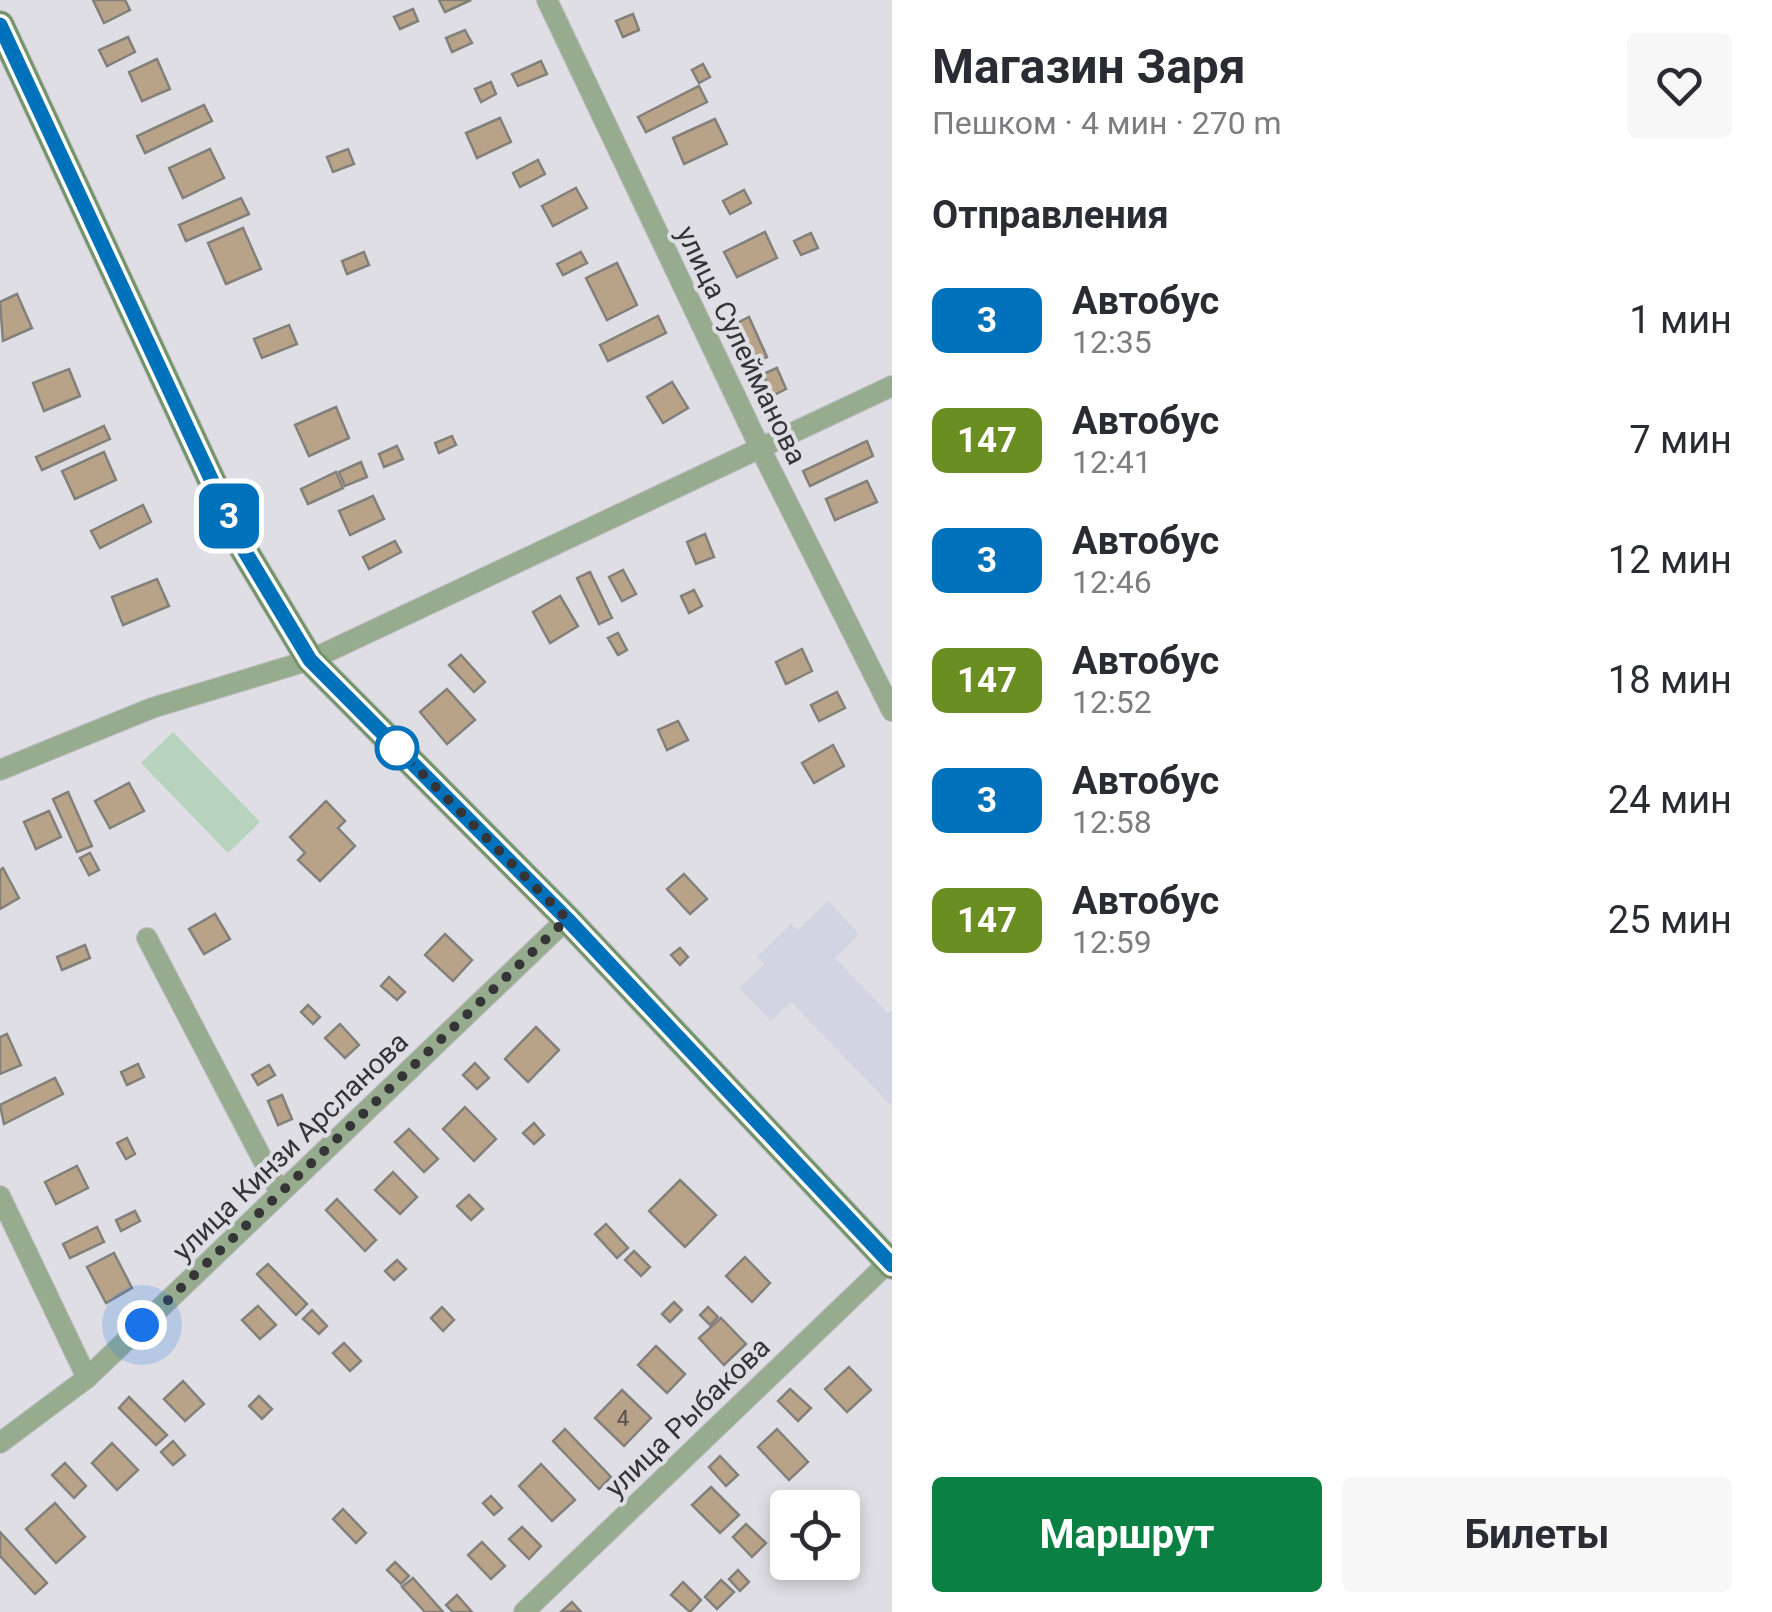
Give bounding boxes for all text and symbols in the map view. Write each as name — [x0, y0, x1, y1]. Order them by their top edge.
button: heart — [1627, 33, 1732, 138]
text: Магазин Заря — [932, 38, 1246, 95]
text: Пешком · 4 мин · 270 m — [932, 104, 1282, 142]
text: Отправления — [932, 193, 1169, 237]
street label: улица Сулейманова — [669, 221, 814, 470]
text: Автобус — [1072, 279, 1219, 323]
text: 1 мин — [1629, 298, 1732, 342]
text: 3 — [977, 300, 997, 341]
text: 12:35 — [1072, 323, 1152, 361]
text: Автобус — [1072, 399, 1219, 443]
text: 7 мин — [1629, 418, 1732, 462]
text: 147 — [957, 420, 1017, 461]
text: 12:41 — [1072, 443, 1152, 481]
line badge: 3 — [196, 484, 262, 548]
text: 3 — [219, 496, 239, 537]
text: Автобус — [1072, 519, 1219, 563]
text: 12 мин — [1608, 538, 1732, 582]
text: 3 — [977, 540, 997, 581]
text: 12:46 — [1072, 563, 1152, 601]
text: Автобус — [1072, 639, 1219, 683]
text: 18 мин — [1608, 658, 1732, 702]
text: 147 — [957, 660, 1017, 701]
text: 12:52 — [1072, 683, 1152, 721]
unlabelled marker — [376, 727, 418, 769]
text: Автобус — [1072, 759, 1219, 803]
text: 24 мин — [1608, 778, 1732, 822]
text: 3 — [977, 780, 997, 821]
text: 12:58 — [1072, 803, 1152, 841]
text: Автобус — [1072, 879, 1219, 923]
text: 25 мин — [1608, 898, 1732, 942]
text: 147 — [957, 900, 1017, 941]
text: 12:59 — [1072, 923, 1152, 961]
street label: улица Кинзи Арсланова — [166, 1025, 415, 1267]
your location — [117, 1300, 167, 1350]
street label: улица Рыбакова — [598, 1330, 776, 1504]
house number: 4 — [617, 1406, 629, 1431]
button: Маршрут — [932, 1477, 1322, 1592]
button: Билеты — [1342, 1477, 1732, 1592]
map controls — [770, 1490, 860, 1580]
button: locate — [770, 1490, 860, 1580]

